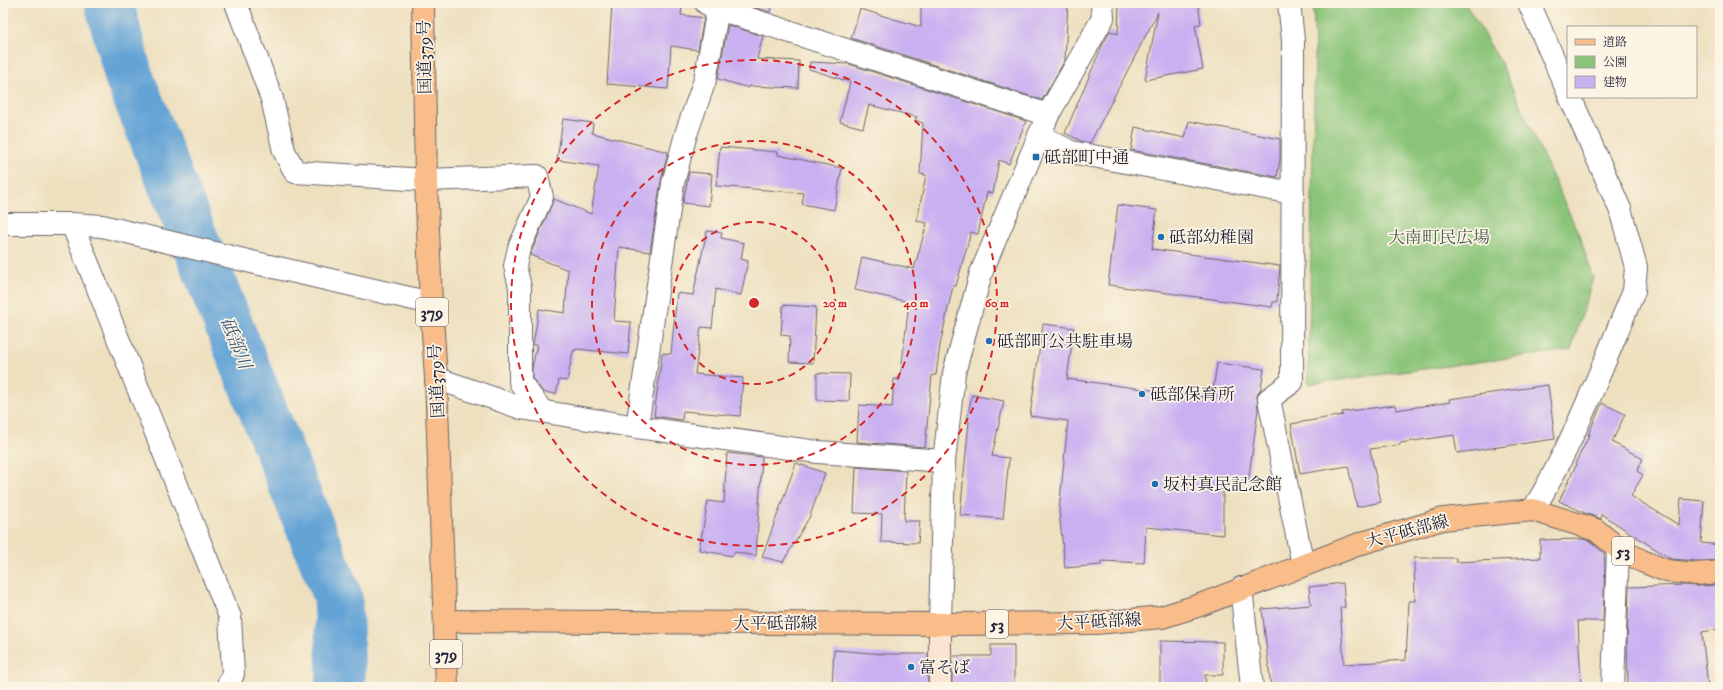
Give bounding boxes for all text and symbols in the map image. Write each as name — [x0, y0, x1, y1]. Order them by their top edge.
street label: 国道379号 — [413, 19, 437, 95]
legend — [1567, 26, 1697, 98]
text: 道路 — [1603, 35, 1627, 50]
text: 公園 — [1603, 55, 1627, 70]
text: 建物 — [1603, 75, 1627, 90]
place label: 砥部町中通 — [1044, 147, 1129, 169]
marker: 砥部町中通 — [1031, 152, 1041, 162]
place label: 砥部幼稚園 — [1169, 227, 1254, 249]
park label: 大南町民広場 — [1388, 227, 1490, 249]
marker: 砥部幼稚園 — [1156, 232, 1166, 242]
centre of rings — [747, 296, 761, 310]
text: 20 m — [823, 296, 847, 311]
text: 40 m — [903, 296, 928, 311]
text: 60 m — [985, 296, 1009, 311]
road number: 379 — [416, 298, 448, 326]
water label: 砥部川 — [215, 314, 256, 374]
place label: 砥部町公共駐車場 — [997, 331, 1133, 353]
marker: 砥部町公共駐車場 — [984, 336, 994, 346]
street label: 国道379号 — [424, 343, 450, 419]
place label: 砥部保育所 — [1150, 384, 1235, 406]
marker: 砥部保育所 — [1137, 389, 1147, 399]
place label: 坂村真民記念館 — [1163, 474, 1282, 496]
marker: 坂村真民記念館 — [1150, 479, 1160, 489]
street label: 大平砥部線 — [1363, 510, 1451, 554]
road number: 53 — [1612, 537, 1634, 565]
street label: 大平砥部線 — [1056, 609, 1142, 635]
road number: 53 — [986, 610, 1008, 638]
street label: 大平砥部線 — [733, 613, 818, 635]
road number: 379 — [430, 640, 462, 668]
place label: 富そば — [919, 657, 970, 679]
marker: 富そば — [906, 662, 916, 672]

